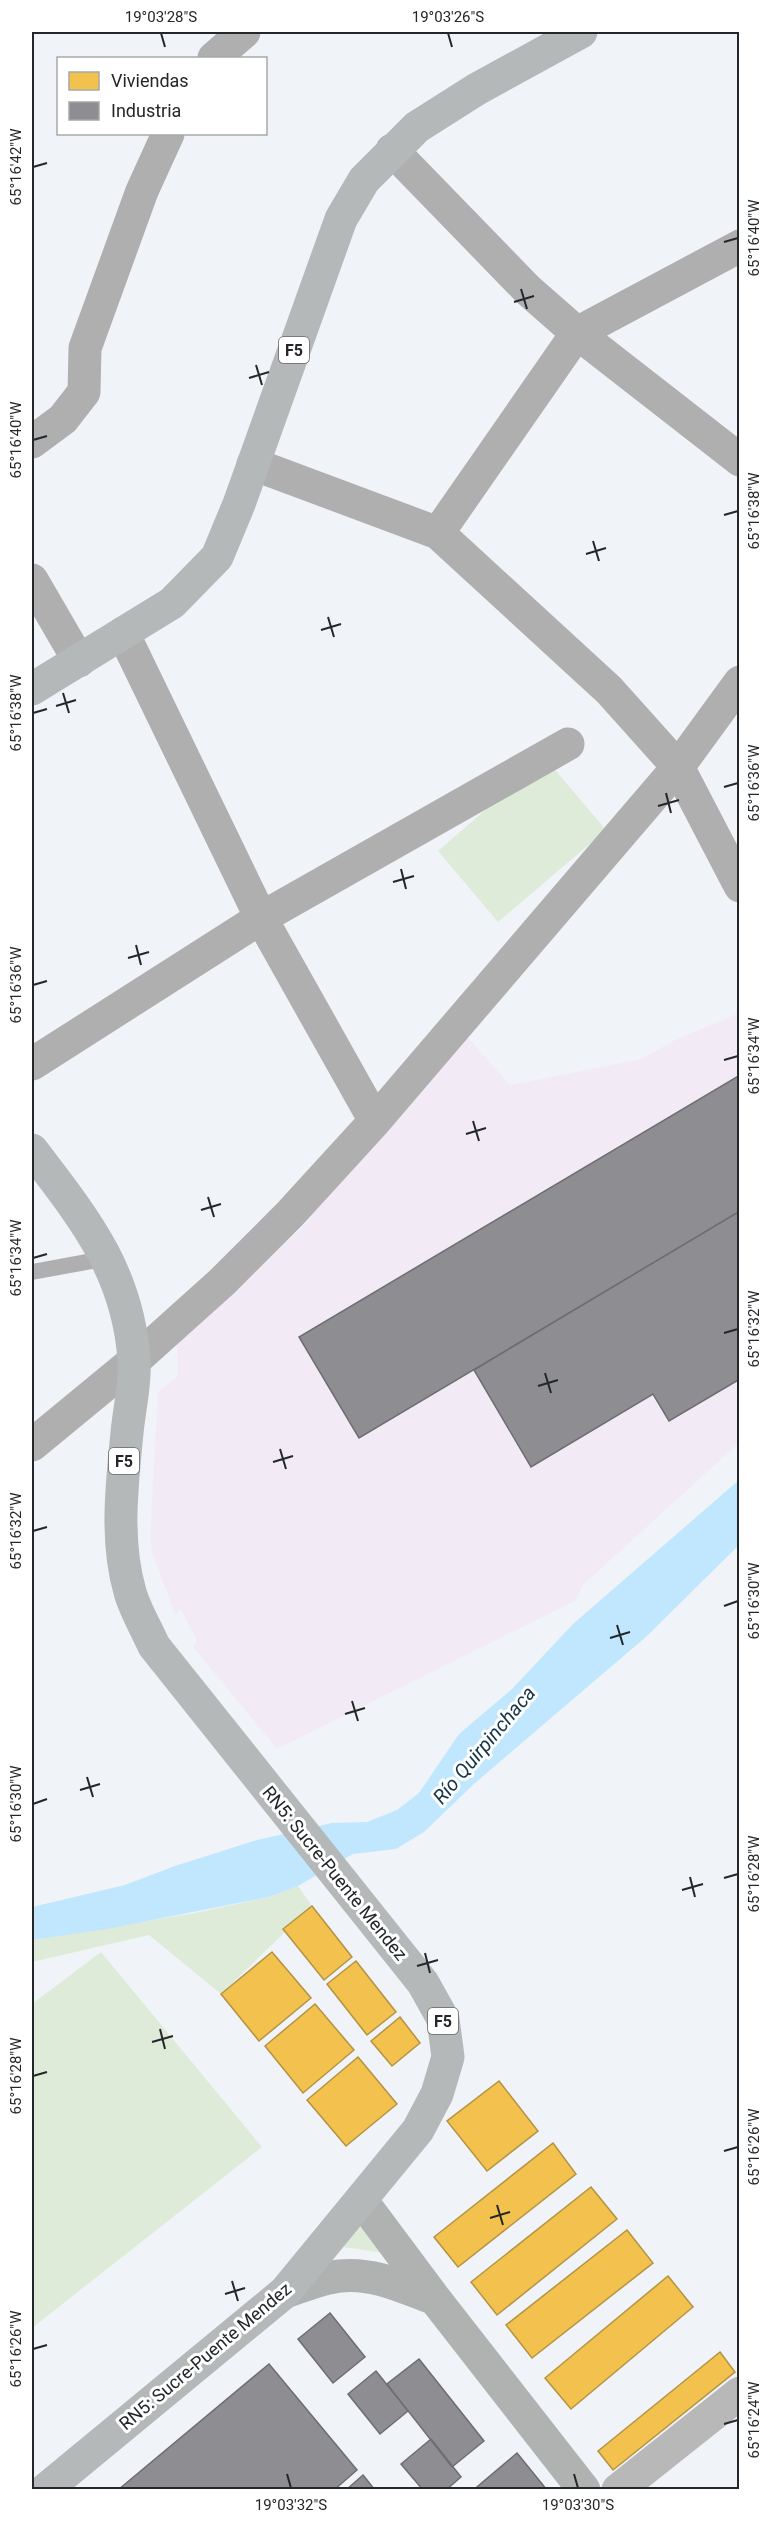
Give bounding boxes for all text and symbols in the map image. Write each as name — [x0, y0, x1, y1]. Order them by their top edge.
text: 19°03'28"S — [125, 8, 197, 26]
text: 19°03'26"S — [412, 8, 484, 26]
legend — [57, 57, 267, 135]
text: Viviendas — [111, 70, 189, 91]
text: Industria — [111, 100, 181, 121]
text: 65°16'42"W — [7, 129, 25, 205]
text: 65°16'40"W — [745, 200, 763, 276]
road number: F5 — [279, 337, 309, 363]
text: 65°16'40"W — [7, 402, 25, 478]
text: 65°16'38"W — [745, 473, 763, 549]
text: 65°16'38"W — [7, 675, 25, 751]
text: 65°16'36"W — [745, 745, 763, 821]
text: 65°16'36"W — [7, 947, 25, 1023]
text: 65°16'34"W — [745, 1018, 763, 1094]
text: 65°16'34"W — [7, 1220, 25, 1296]
text: 65°16'32"W — [745, 1291, 763, 1367]
road number: F5 — [109, 1448, 139, 1474]
text: 65°16'32"W — [7, 1493, 25, 1569]
text: 65°16'30"W — [745, 1563, 763, 1639]
water label: Río Quirpinchaca — [428, 1681, 540, 1809]
text: 65°16'30"W — [7, 1766, 25, 1842]
street label: RN5: Sucre-Puente Mendez — [258, 1782, 412, 1964]
text: 65°16'28"W — [745, 1836, 763, 1912]
road number: F5 — [428, 2008, 458, 2034]
text: 65°16'28"W — [7, 2038, 25, 2114]
text: 65°16'26"W — [745, 2109, 763, 2185]
street label: RN5: Sucre-Puente Mendez — [115, 2278, 295, 2434]
text: 65°16'26"W — [7, 2311, 25, 2387]
text: 65°16'24"W — [745, 2382, 763, 2458]
text: 19°03'32"S — [255, 2496, 327, 2514]
text: 19°03'30"S — [542, 2496, 614, 2514]

